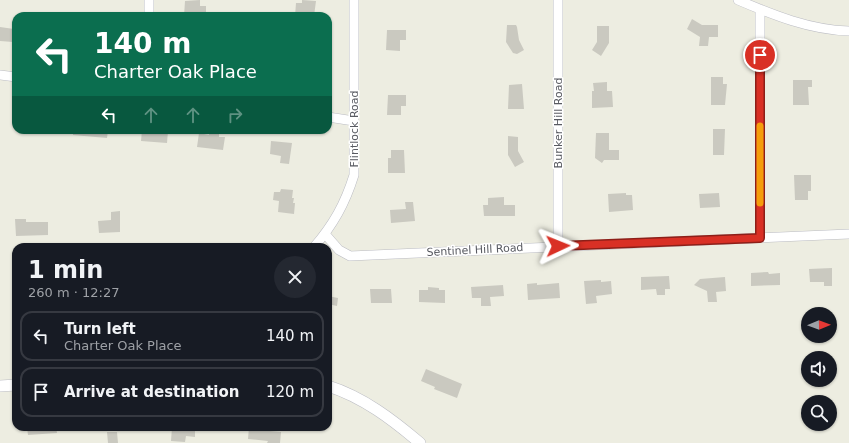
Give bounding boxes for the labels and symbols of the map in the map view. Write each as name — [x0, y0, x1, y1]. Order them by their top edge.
pin — [743, 38, 777, 72]
street label: Bunker Hill Road — [552, 78, 565, 168]
street label: Flintlock Road — [348, 90, 361, 168]
position arrow — [537, 225, 579, 267]
street label: Sentinel Hill Road — [426, 241, 524, 259]
north arrow — [801, 307, 837, 343]

